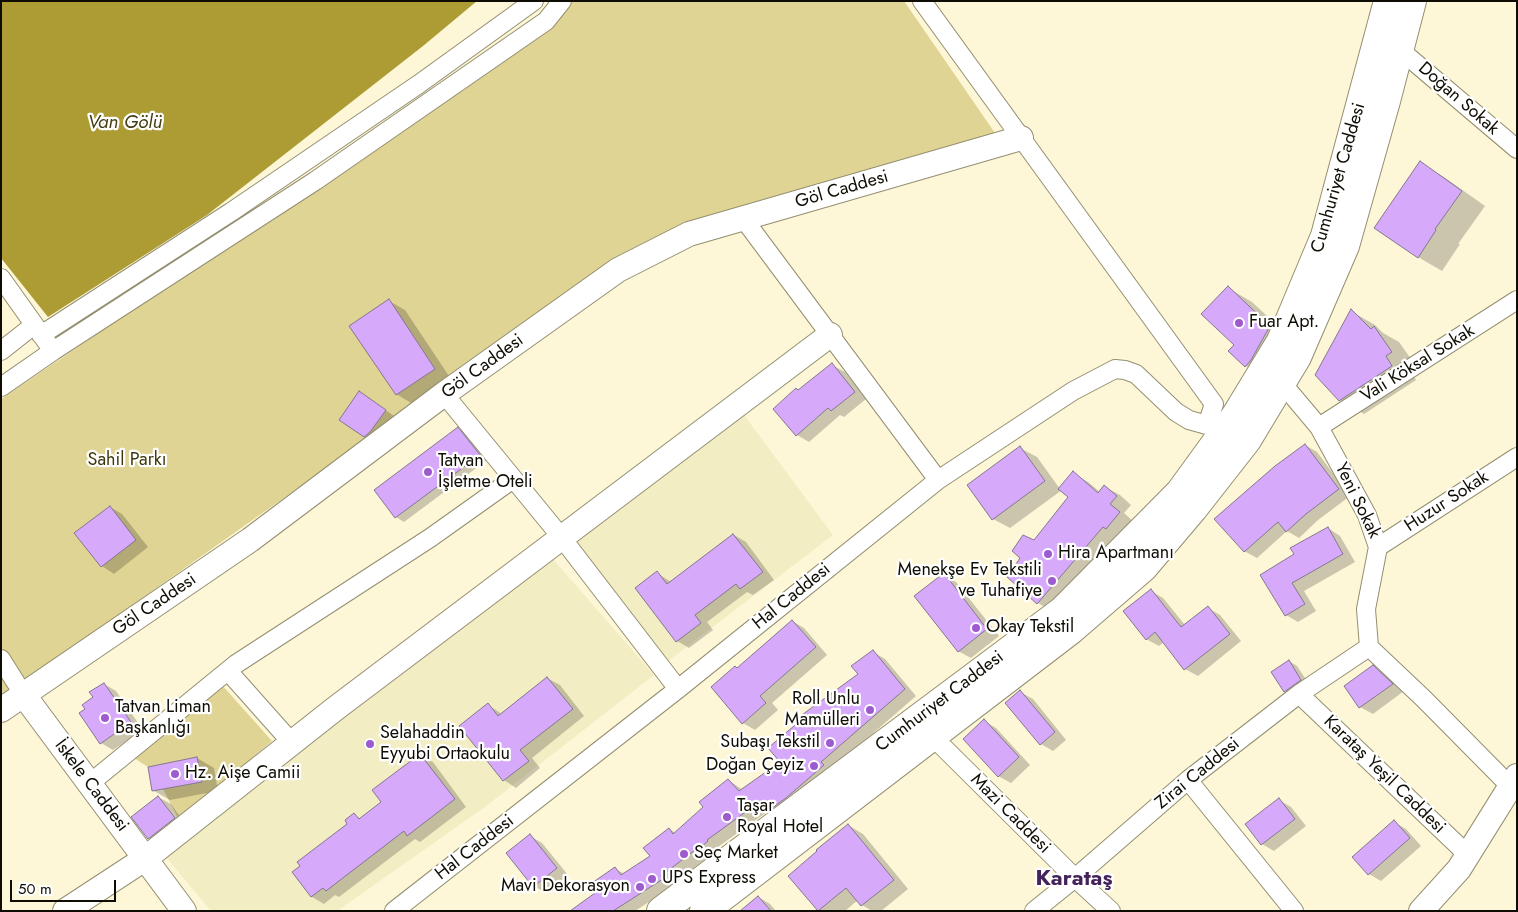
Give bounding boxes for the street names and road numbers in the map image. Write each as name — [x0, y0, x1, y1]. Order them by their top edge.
street label: Doğan Sokak — [1413, 58, 1503, 140]
street label: Cumhuriyet Caddesi — [1307, 101, 1371, 255]
street label: Göl Caddesi — [793, 166, 891, 214]
street label: Vali Köksal Sokak — [1357, 320, 1479, 408]
street label: Göl Caddesi — [438, 330, 528, 404]
street label: Yeni Sokak — [1329, 460, 1385, 542]
street label: Huzur Sokak — [1401, 467, 1493, 537]
street label: Hal Caddesi — [749, 559, 835, 635]
street label: Göl Caddesi — [109, 569, 201, 641]
street label: Cumhuriyet Caddesi — [872, 647, 1008, 757]
street label: Karataş Yeşil Caddesi — [1319, 711, 1449, 839]
street label: Zirai Caddesi — [1152, 733, 1244, 815]
street label: İskele Caddesi — [49, 736, 133, 836]
street label: Mazi Caddesi — [965, 769, 1055, 859]
street label: Hal Caddesi — [431, 811, 519, 885]

